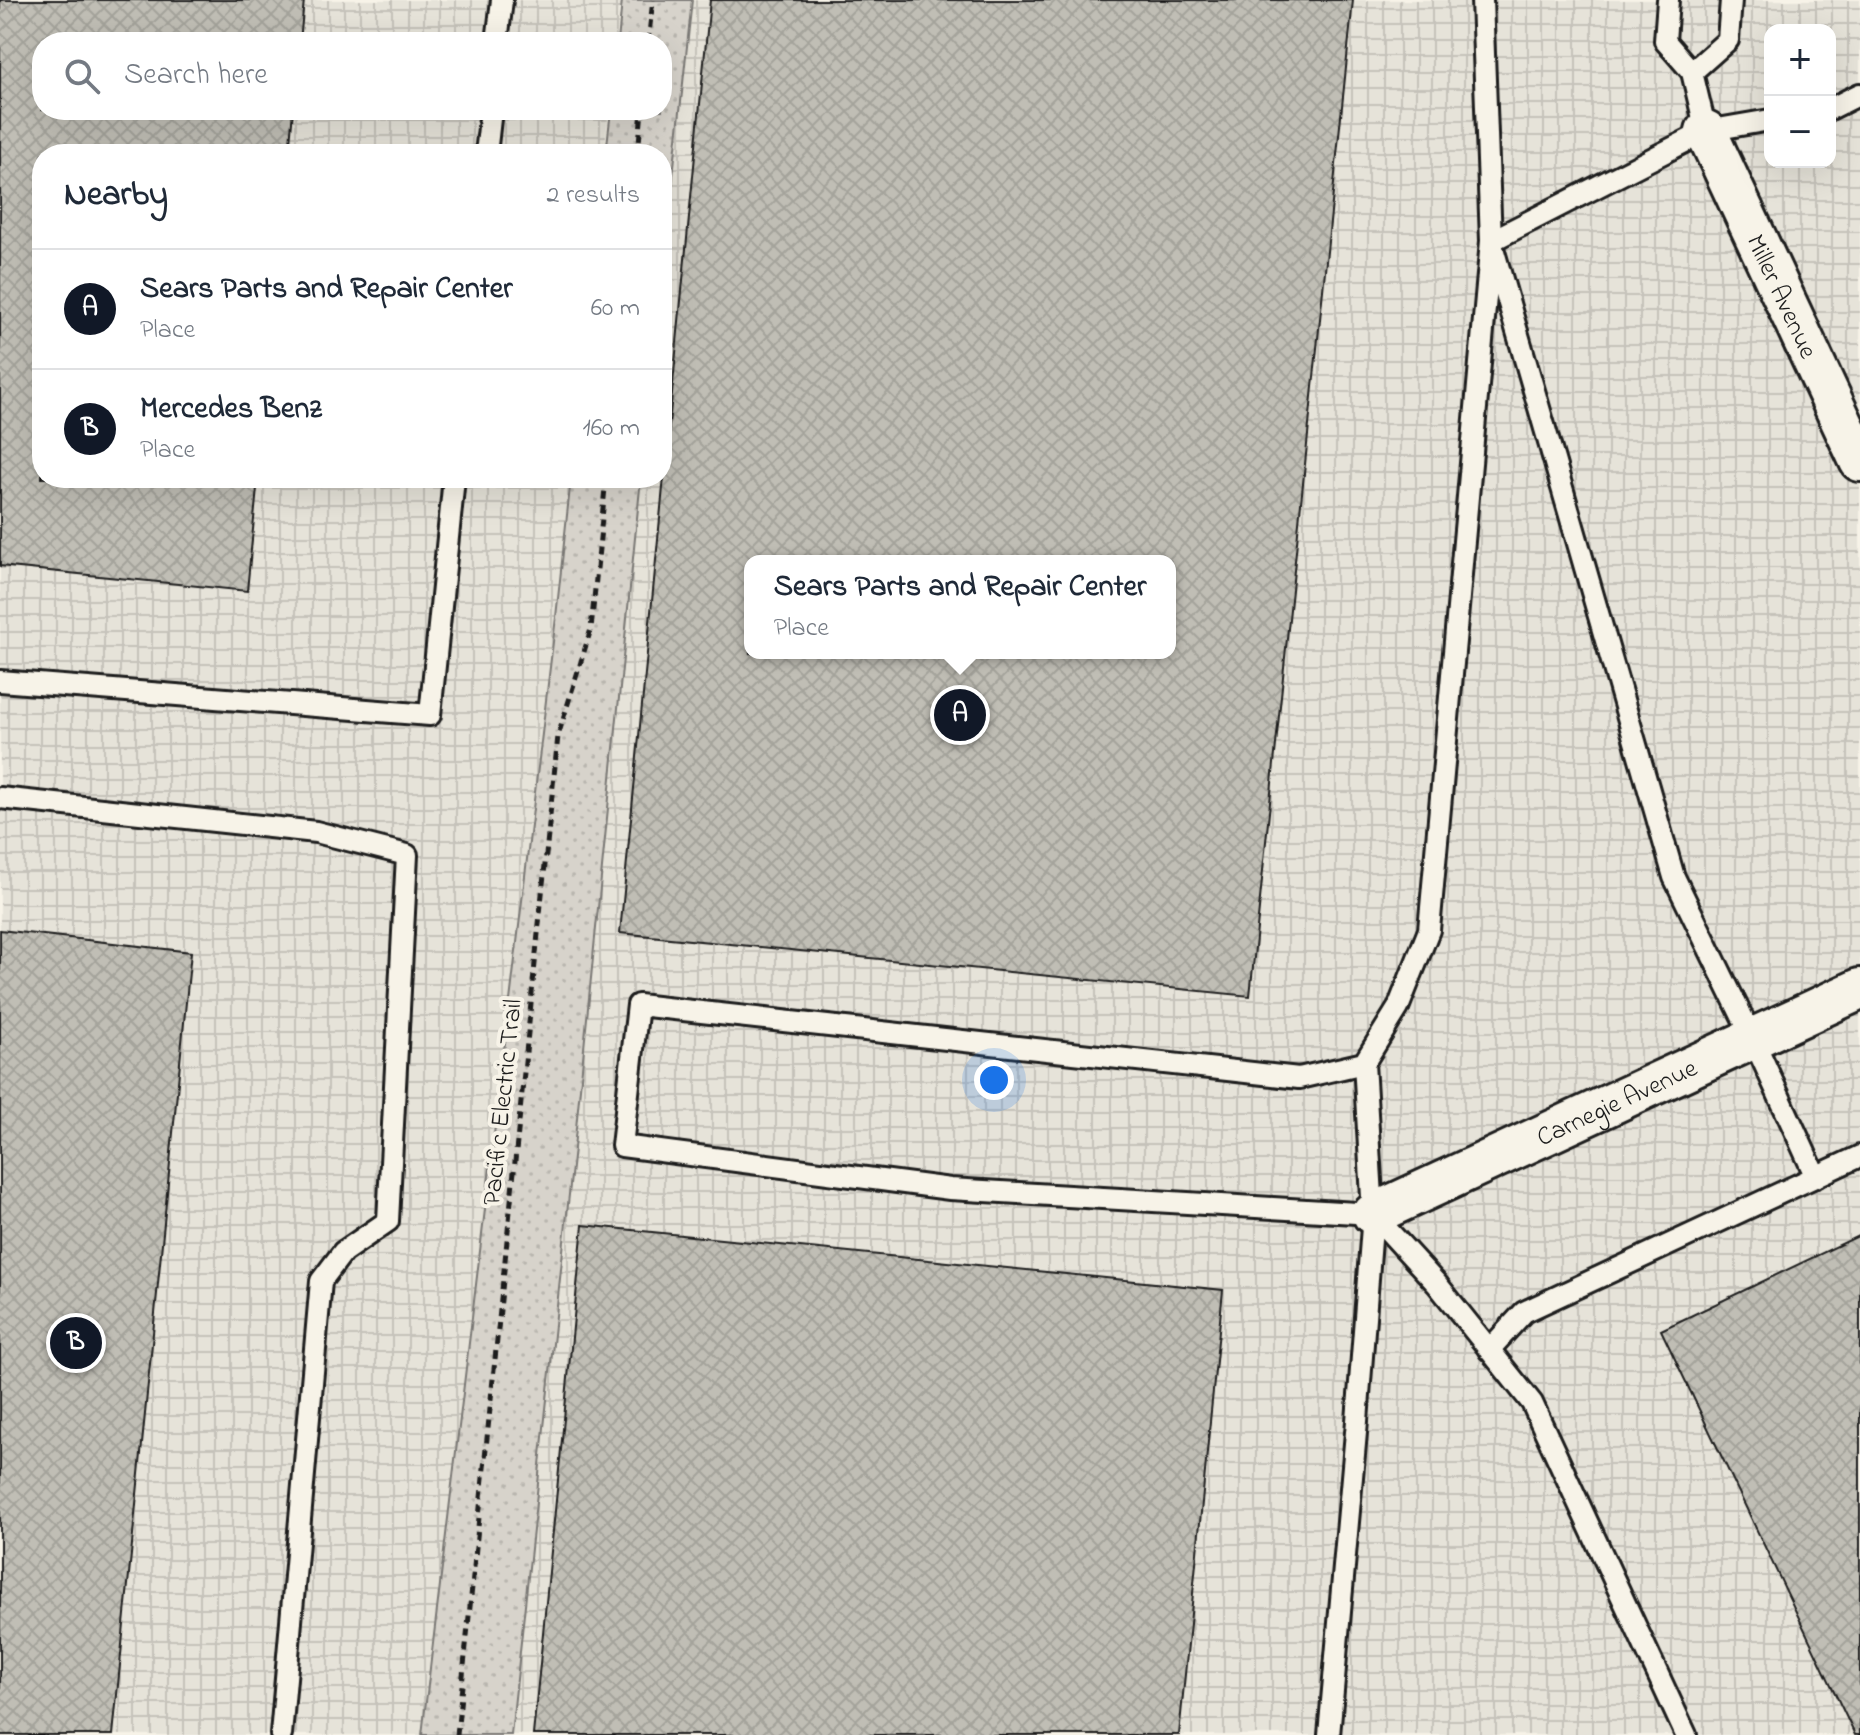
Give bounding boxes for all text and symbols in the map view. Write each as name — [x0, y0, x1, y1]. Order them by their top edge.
map controls — [1764, 24, 1836, 168]
button: + — [1764, 24, 1836, 96]
search box — [32, 32, 672, 120]
icon: search — [60, 54, 104, 98]
text: Search here — [124, 54, 268, 98]
button: − — [1764, 96, 1836, 168]
text: Nearby — [64, 171, 168, 221]
text: 2 results — [547, 177, 640, 215]
street label: Miller Avenue — [1735, 229, 1826, 366]
text: Sears Parts and Repair Center — [140, 268, 513, 312]
text: A — [82, 290, 98, 328]
text: 60 m — [591, 290, 640, 328]
text: Place — [140, 312, 195, 350]
text: Mercedes Benz — [140, 388, 322, 432]
text: B — [81, 410, 99, 448]
text: 160 m — [582, 410, 640, 448]
text: Place — [140, 432, 195, 470]
popup — [744, 555, 1176, 659]
text: Sears Parts and Repair Center — [774, 566, 1146, 610]
text: Place — [774, 610, 829, 648]
pin: A — [934, 685, 986, 745]
street label: Pacific Electric Trail — [474, 997, 534, 1207]
street label: Carnegie Avenue — [1531, 1051, 1704, 1158]
your location — [974, 1060, 1014, 1100]
pin: B — [50, 1313, 102, 1373]

